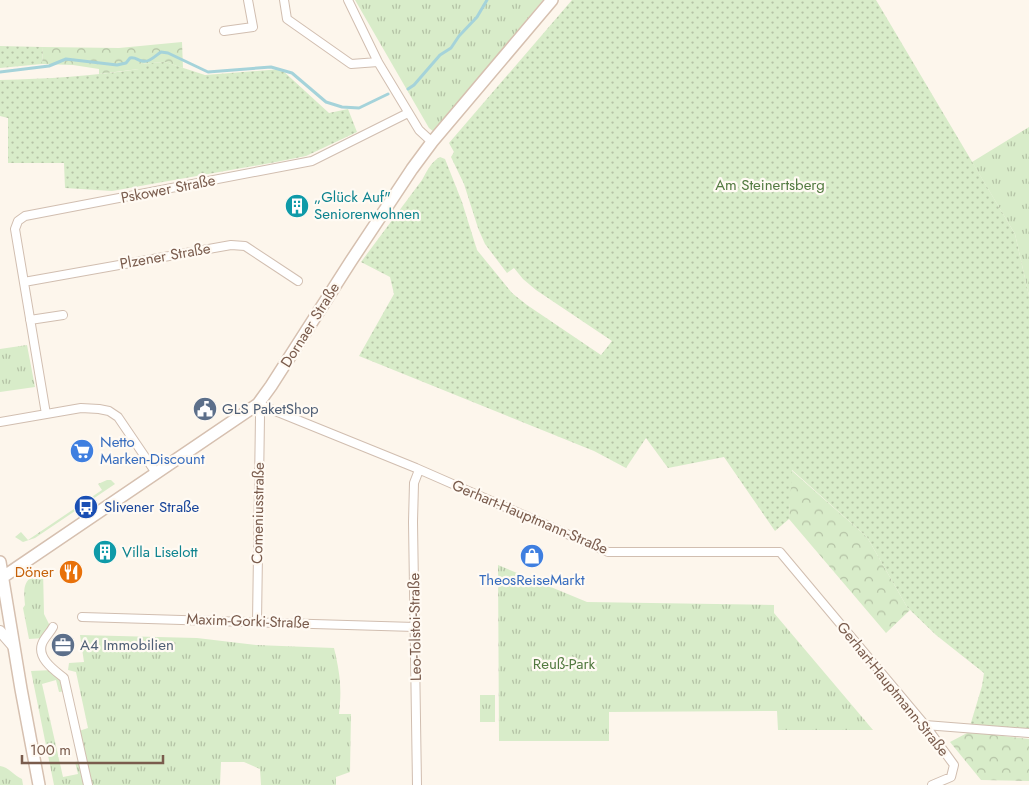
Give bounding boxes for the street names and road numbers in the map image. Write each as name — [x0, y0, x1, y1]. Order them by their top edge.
street label: Pskower Straße — [119, 169, 217, 209]
street label: Plzener Straße — [118, 237, 212, 275]
street label: Dornaer Straße — [275, 278, 345, 372]
street label: Comeniusstraße — [246, 462, 270, 564]
street label: Gerhart-Hauptmann-Straße — [449, 474, 612, 560]
street label: Leo-Tolstoi-Straße — [403, 572, 427, 681]
street label: Maxim-Gorki-Straße — [186, 608, 310, 634]
street label: Gerhart-Hauptmann-Straße — [832, 617, 954, 761]

